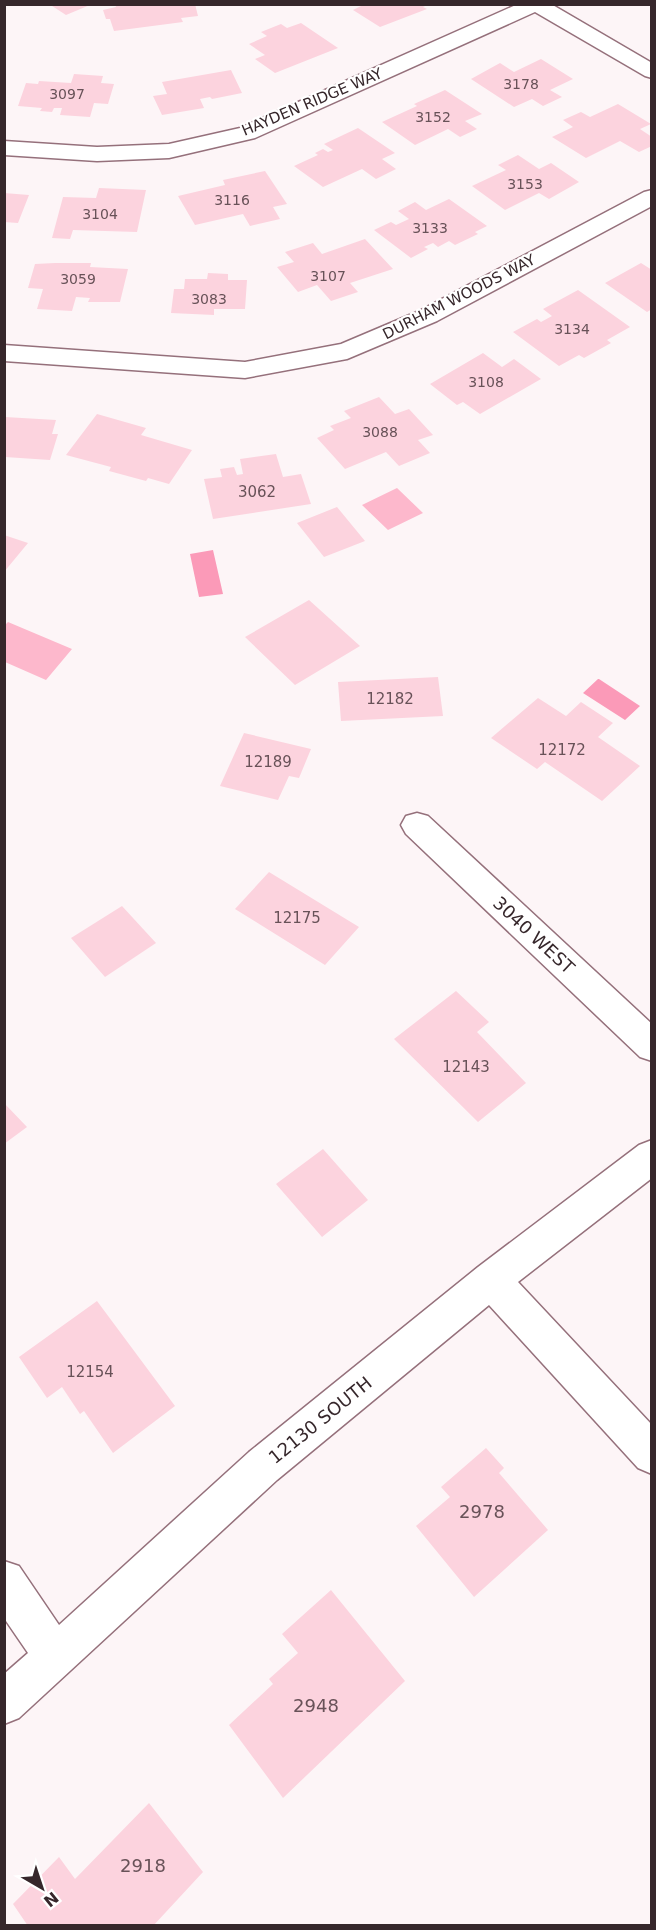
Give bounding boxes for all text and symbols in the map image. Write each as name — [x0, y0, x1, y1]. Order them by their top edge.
street label: HAYDEN RIDGE WAY — [239, 64, 386, 140]
house number: 3178 — [503, 76, 539, 92]
house number: 3097 — [49, 86, 85, 102]
house number: 3152 — [415, 109, 451, 125]
house number: 3153 — [507, 176, 543, 192]
house number: 3116 — [214, 192, 250, 208]
house number: 3104 — [82, 206, 118, 222]
house number: 3133 — [412, 220, 448, 236]
street label: DURHAM WOODS WAY — [380, 250, 539, 343]
house number: 3107 — [310, 268, 346, 284]
house number: 3059 — [60, 271, 96, 287]
house number: 3083 — [191, 291, 227, 307]
house number: 3134 — [554, 321, 590, 337]
house number: 3108 — [468, 374, 504, 390]
house number: 3088 — [362, 424, 398, 440]
house number: 3062 — [238, 483, 276, 501]
house number: 12182 — [366, 690, 414, 708]
house number: 12172 — [538, 741, 586, 759]
house number: 12189 — [244, 753, 292, 771]
street label: 3040 WEST — [489, 892, 580, 979]
house number: 12175 — [273, 909, 321, 927]
house number: 12143 — [442, 1058, 490, 1076]
house number: 12154 — [66, 1363, 114, 1381]
street label: 12130 SOUTH — [264, 1372, 376, 1468]
house number: 2978 — [459, 1501, 505, 1522]
house number: 2948 — [293, 1695, 339, 1716]
house number: 2918 — [120, 1855, 166, 1876]
north arrow — [12, 1858, 72, 1918]
text: N — [40, 1888, 62, 1911]

